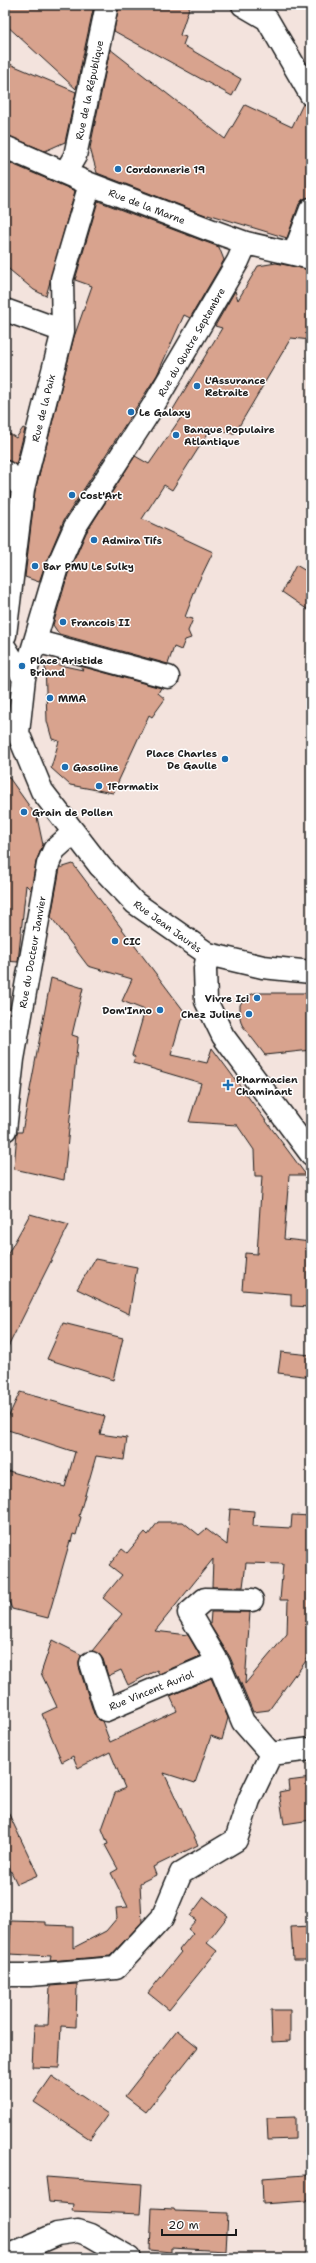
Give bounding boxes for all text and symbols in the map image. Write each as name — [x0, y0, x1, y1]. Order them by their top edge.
street label: Rue de la République — [73, 39, 106, 141]
place label: Cordonnerie 19 — [126, 163, 205, 176]
marker: Cordonnerie 19 — [113, 164, 123, 174]
street label: Rue de la Marne — [107, 186, 187, 227]
street label: Rue du Quatre Septembre — [155, 285, 228, 399]
street label: Rue de la Paix — [29, 373, 58, 443]
place label: L'Assurance Retraite — [205, 374, 265, 399]
marker: L'Assurance Retraite — [192, 381, 202, 391]
place label: Le Galaxy — [139, 406, 191, 419]
marker: Le Galaxy — [126, 407, 136, 417]
place label: Banque Populaire Atlantique — [184, 423, 275, 448]
marker: Banque Populaire Atlantique — [171, 430, 181, 440]
place label: Cost'Art — [80, 489, 122, 502]
marker: Cost'Art — [67, 490, 77, 500]
place label: Admira Tifs — [102, 534, 162, 547]
marker: Admira Tifs — [89, 535, 99, 545]
place label: Bar PMU Le Sulky — [43, 560, 134, 573]
marker: Bar PMU Le Sulky — [30, 561, 40, 571]
place label: Francois II — [71, 616, 130, 629]
marker: Francois II — [58, 617, 68, 627]
place label: Place Aristide Briand — [30, 654, 103, 679]
marker: Place Aristide Briand — [17, 661, 27, 671]
place label: MMA — [58, 692, 87, 705]
marker: MMA — [45, 693, 55, 703]
place label: Place Charles De Gaulle — [146, 747, 217, 772]
marker: Place Charles De Gaulle — [220, 754, 230, 764]
place label: Gasoline — [73, 761, 119, 774]
marker: Gasoline — [60, 762, 70, 772]
place label: 1Formatix — [107, 780, 159, 793]
marker: 1Formatix — [94, 781, 104, 791]
place label: Grain de Pollen — [32, 806, 113, 819]
marker: Grain de Pollen — [19, 807, 29, 817]
street label: Rue du Docteur Janvier — [16, 895, 49, 1009]
street label: Rue Jean Jaurès — [131, 897, 204, 956]
place label: CIC — [123, 935, 141, 948]
marker: CIC — [110, 936, 120, 946]
place label: Vivre Ici — [205, 992, 249, 1005]
marker: Vivre Ici — [252, 993, 262, 1003]
place label: Dom'Inno — [102, 1004, 152, 1017]
marker: Dom'Inno — [155, 1005, 165, 1015]
place label: Chez Juline — [181, 1008, 241, 1021]
marker: Chez Juline — [244, 1009, 254, 1019]
place label: Pharmacien Chaminant — [236, 1073, 298, 1098]
marker: Pharmacien Chaminant — [223, 1080, 233, 1090]
street label: Rue Vincent Auriol — [107, 1668, 195, 1713]
scale bar — [162, 2211, 236, 2237]
text: 20 m — [168, 2217, 199, 2233]

